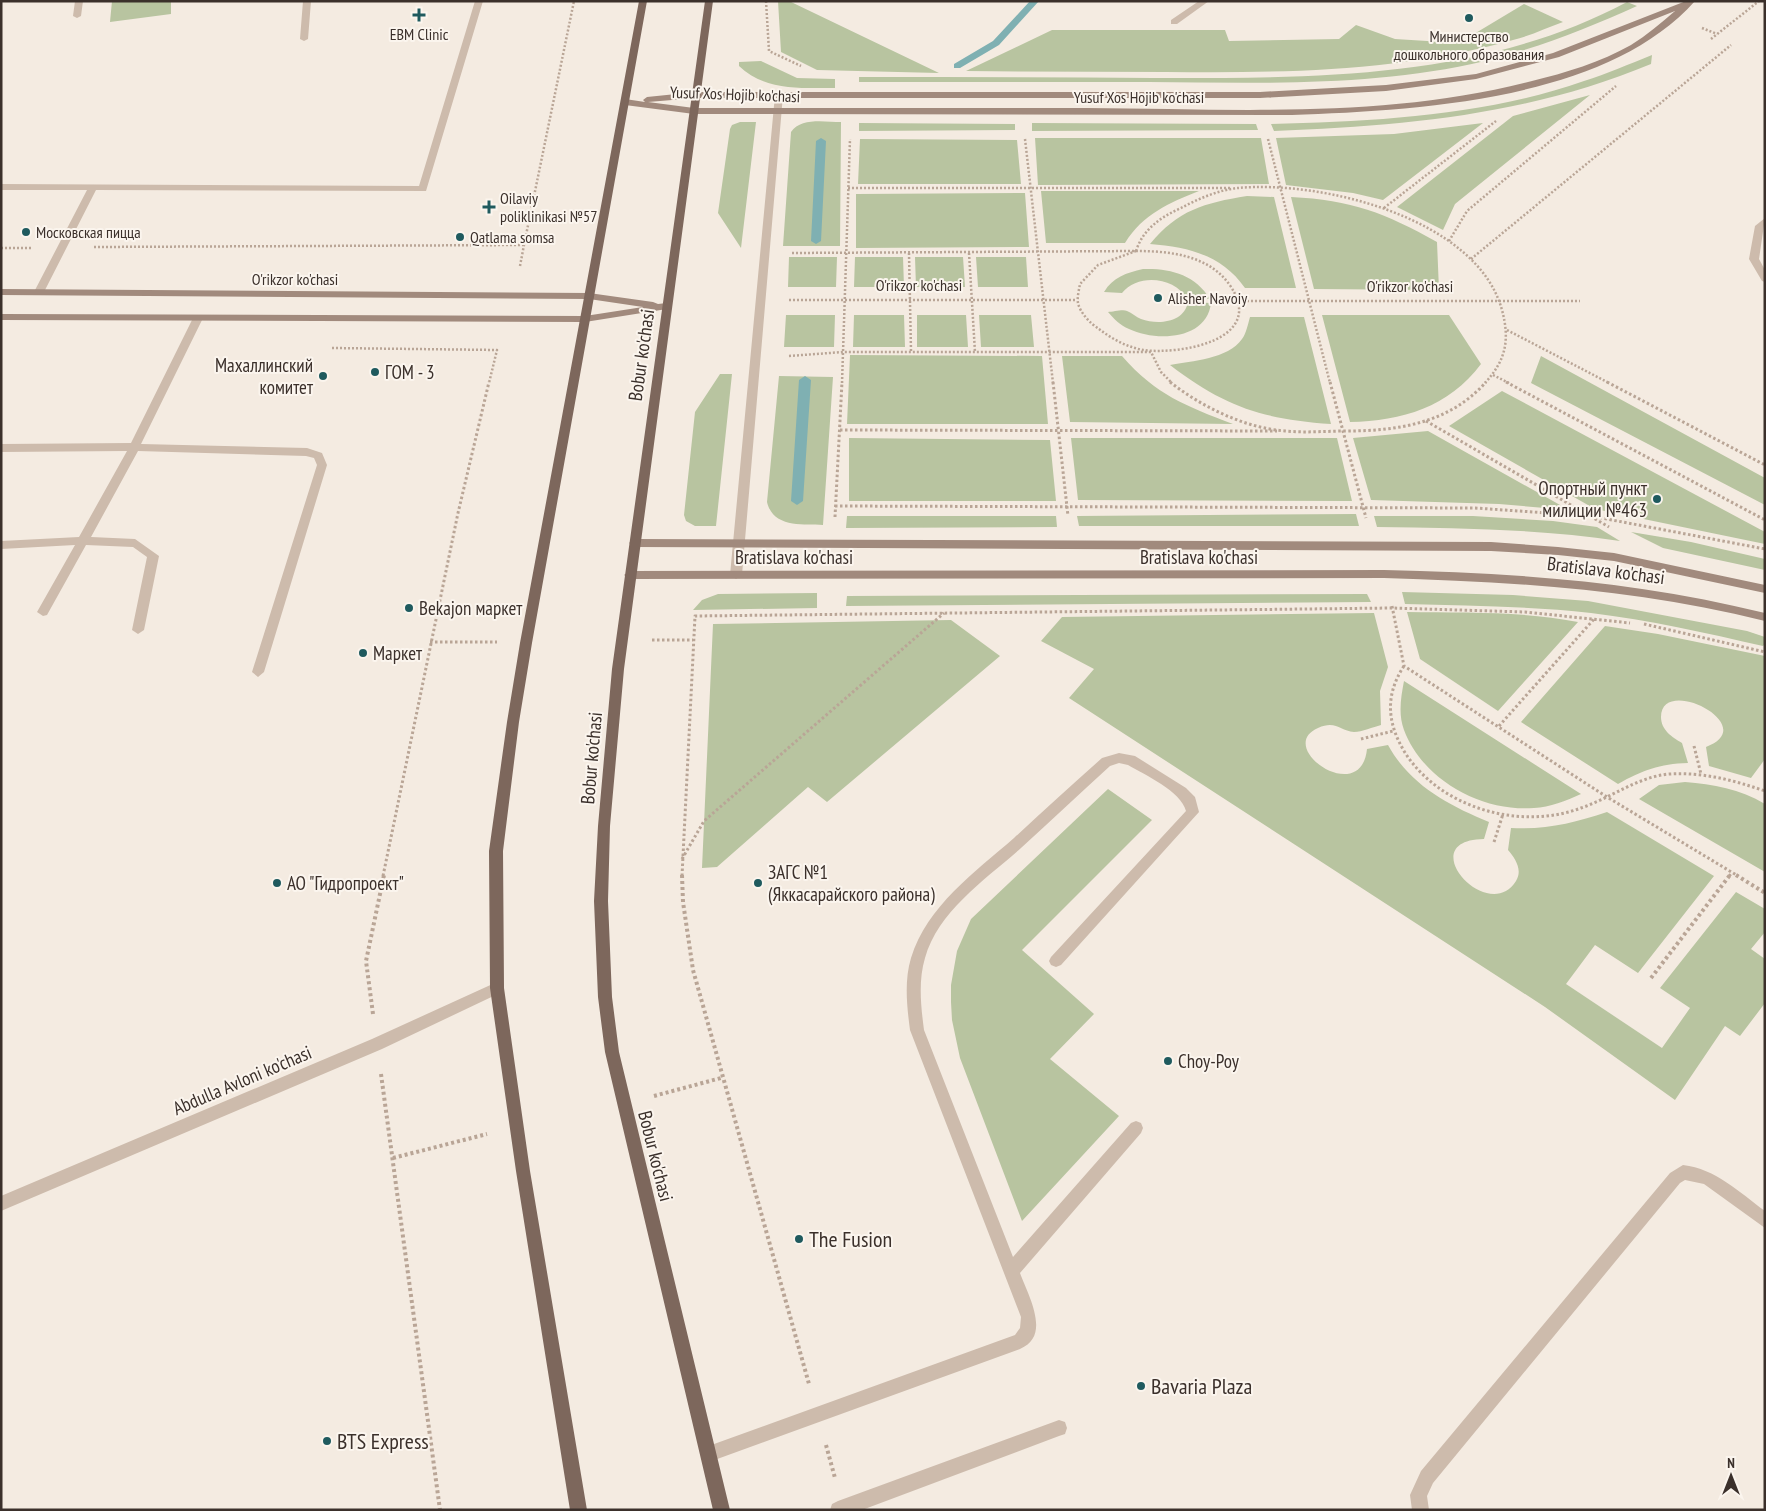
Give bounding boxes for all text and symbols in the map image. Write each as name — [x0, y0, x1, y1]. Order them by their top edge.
marker: EBM Clinic — [412, 8, 426, 22]
marker: Министерство дошкольного образования — [1463, 12, 1475, 24]
place label: EBM Clinic — [390, 24, 449, 44]
place label: Министерство дошкольного образования — [1394, 26, 1544, 64]
street label: Yusuf Xos Hojib ko'chasi — [669, 82, 801, 106]
street label: Yusuf Xos Hojib ko'chasi — [1074, 87, 1204, 107]
place label: Oilaviy poliklinikasi №57 — [500, 188, 597, 226]
marker: Oilaviy poliklinikasi №57 — [482, 200, 496, 214]
place label: Московская пицца — [36, 222, 141, 242]
marker: Московская пицца — [20, 226, 32, 238]
place label: Qatlama somsa — [470, 227, 554, 247]
marker: Qatlama somsa — [454, 231, 466, 243]
street label: O'rikzor ko'chasi — [252, 269, 338, 289]
street label: O'rikzor ko'chasi — [876, 275, 962, 295]
street label: O'rikzor ko'chasi — [1367, 276, 1453, 296]
place label: Alisher Navoiy — [1168, 288, 1247, 308]
marker: Alisher Navoiy — [1152, 292, 1164, 304]
street label: Bobur ko'chasi — [623, 307, 659, 403]
place label: Махаллинский комитет — [215, 353, 314, 399]
place label: ГОМ - 3 — [385, 360, 435, 384]
marker: ГОМ - 3 — [369, 366, 381, 378]
marker: Махаллинский комитет — [317, 370, 329, 382]
place label: Опортный пункт милиции №463 — [1538, 476, 1648, 522]
marker: Опортный пункт милиции №463 — [1651, 493, 1663, 505]
street label: Bratislava ko'chasi — [735, 545, 853, 569]
street label: Bratislava ko'chasi — [1140, 545, 1258, 569]
street label: Bratislava ko'chasi — [1546, 551, 1666, 589]
place label: Bekajon маркет — [419, 596, 523, 620]
marker: Bekajon маркет — [403, 602, 415, 614]
place label: Маркет — [373, 641, 423, 665]
marker: Маркет — [357, 647, 369, 659]
street label: Bobur ko'chasi — [575, 711, 607, 805]
place label: ЗАГС №1 (Яккасарайского района) — [768, 860, 935, 906]
place label: АО "Гидропроект" — [287, 871, 404, 895]
marker: АО "Гидропроект" — [271, 877, 283, 889]
marker: ЗАГС №1 (Яккасарайского района) — [752, 877, 764, 889]
street label: Abdulla Avloni ko'chasi — [169, 1040, 315, 1120]
place label: Choy-Poy — [1178, 1049, 1240, 1073]
marker: Choy-Poy — [1162, 1055, 1174, 1067]
street label: Bobur ko'chasi — [633, 1108, 679, 1204]
place label: The Fusion — [809, 1225, 892, 1253]
marker: The Fusion — [793, 1233, 805, 1245]
place label: Bavaria Plaza — [1151, 1372, 1252, 1400]
marker: Bavaria Plaza — [1135, 1380, 1147, 1392]
place label: BTS Express — [337, 1427, 429, 1455]
marker: BTS Express — [321, 1435, 333, 1447]
north arrow — [1706, 1451, 1756, 1501]
text: N — [1727, 1454, 1735, 1472]

